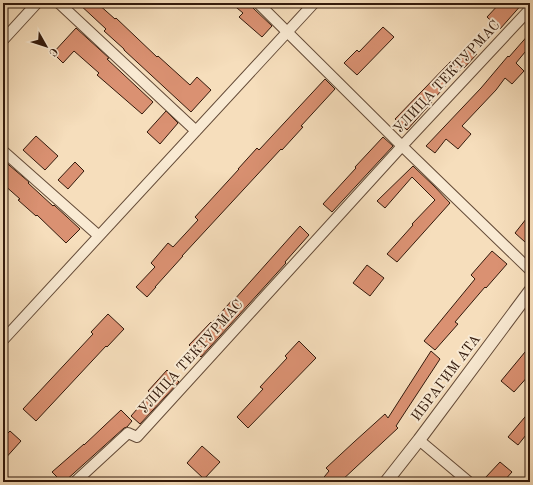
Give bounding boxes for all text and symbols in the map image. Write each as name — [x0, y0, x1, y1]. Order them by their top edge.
street label: УЛИЦА ТЕКТУРМАС — [391, 18, 503, 136]
north arrow — [26, 26, 66, 66]
text: С — [46, 45, 59, 58]
street label: УЛИЦА ТЕКТУРМАС — [136, 297, 246, 417]
street label: ИБРАГИМ АТА — [409, 332, 483, 424]

